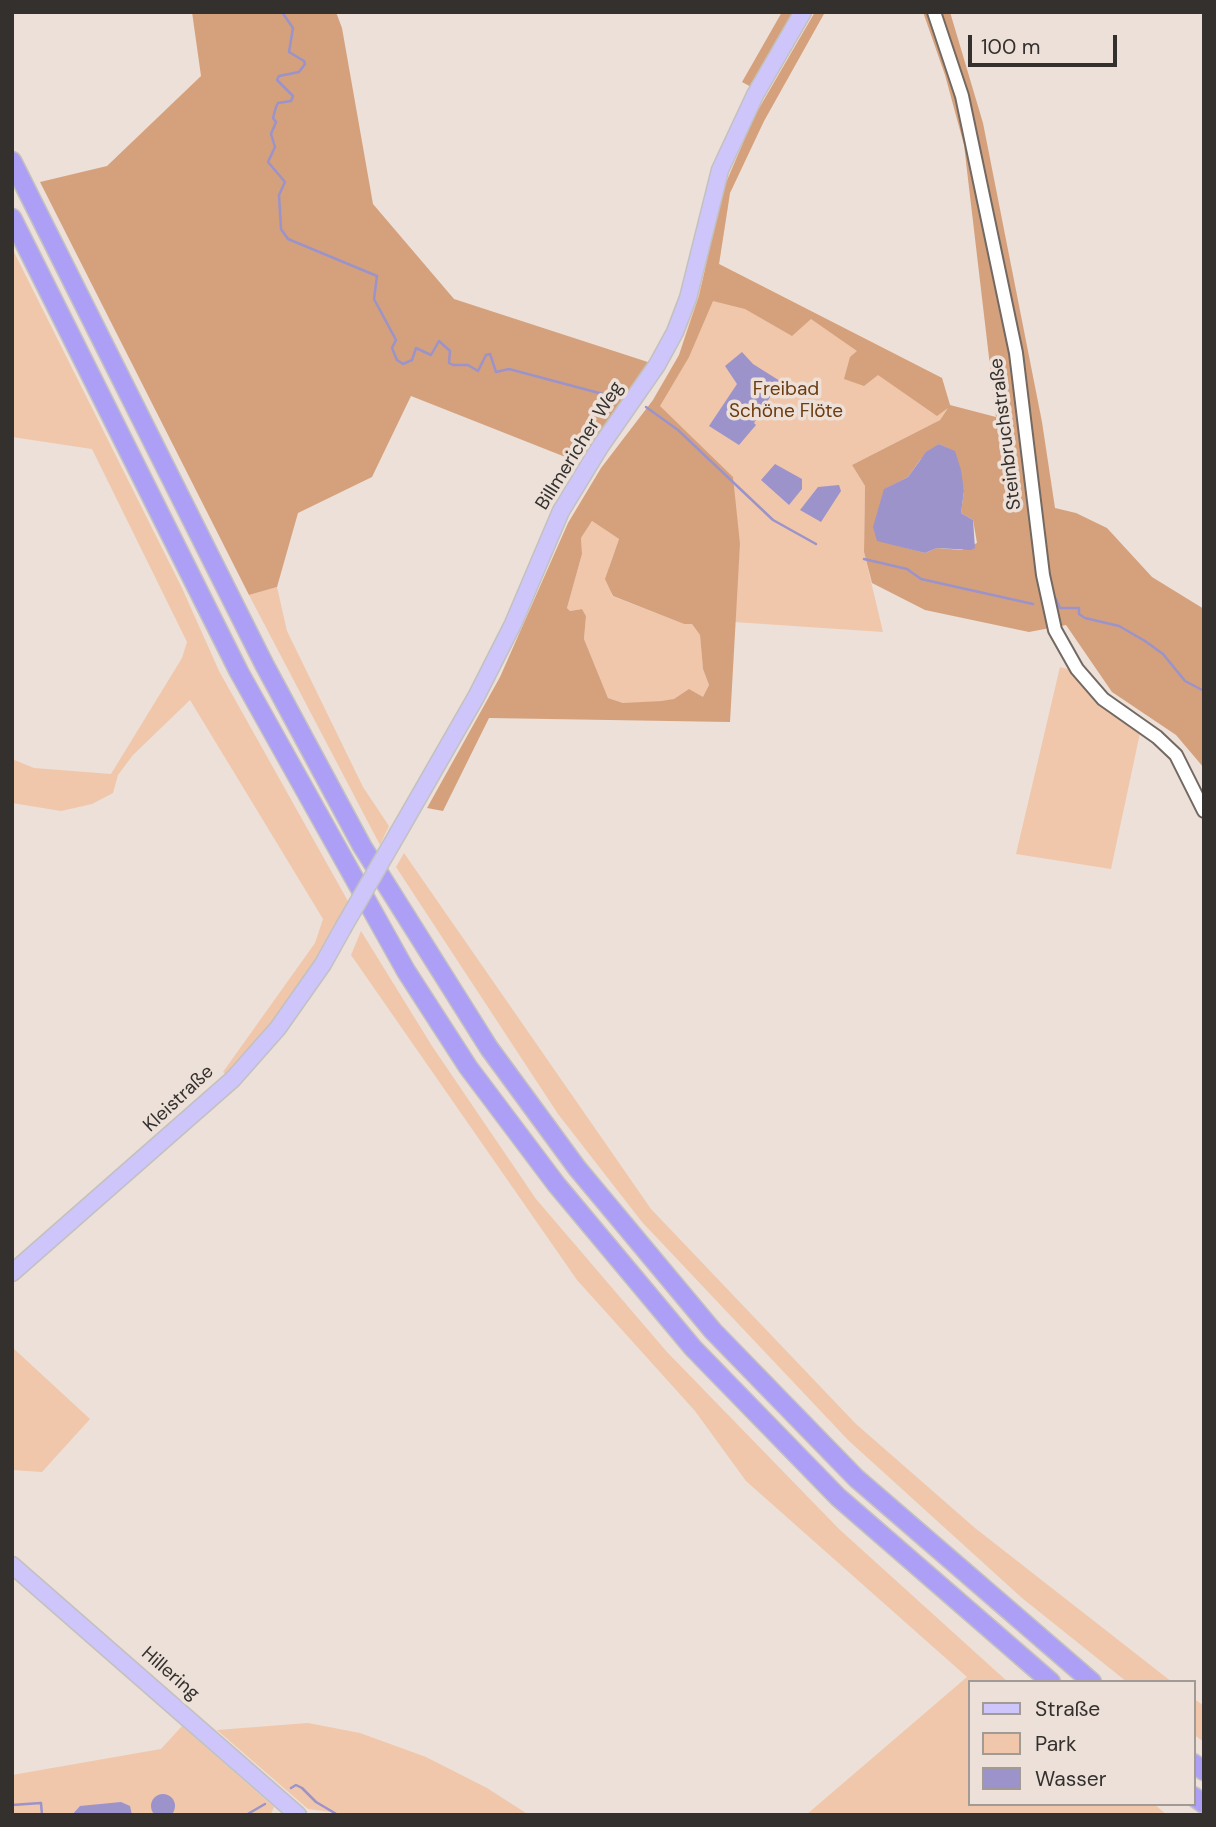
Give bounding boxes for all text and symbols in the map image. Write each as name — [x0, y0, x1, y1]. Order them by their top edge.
scale bar — [971, 21, 1120, 65]
text: 100 m — [981, 33, 1041, 61]
street label: Steinbruchstraße — [985, 357, 1027, 511]
street label: Billmericher Weg — [531, 378, 629, 514]
park label: Freibad Schöne Flöte — [729, 379, 843, 423]
street label: Kleistraße — [139, 1061, 219, 1137]
street label: Hillering — [136, 1642, 204, 1706]
legend — [968, 1680, 1195, 1806]
text: Straße — [1035, 1695, 1100, 1723]
text: Park — [1035, 1730, 1076, 1758]
text: Wasser — [1035, 1765, 1107, 1793]

